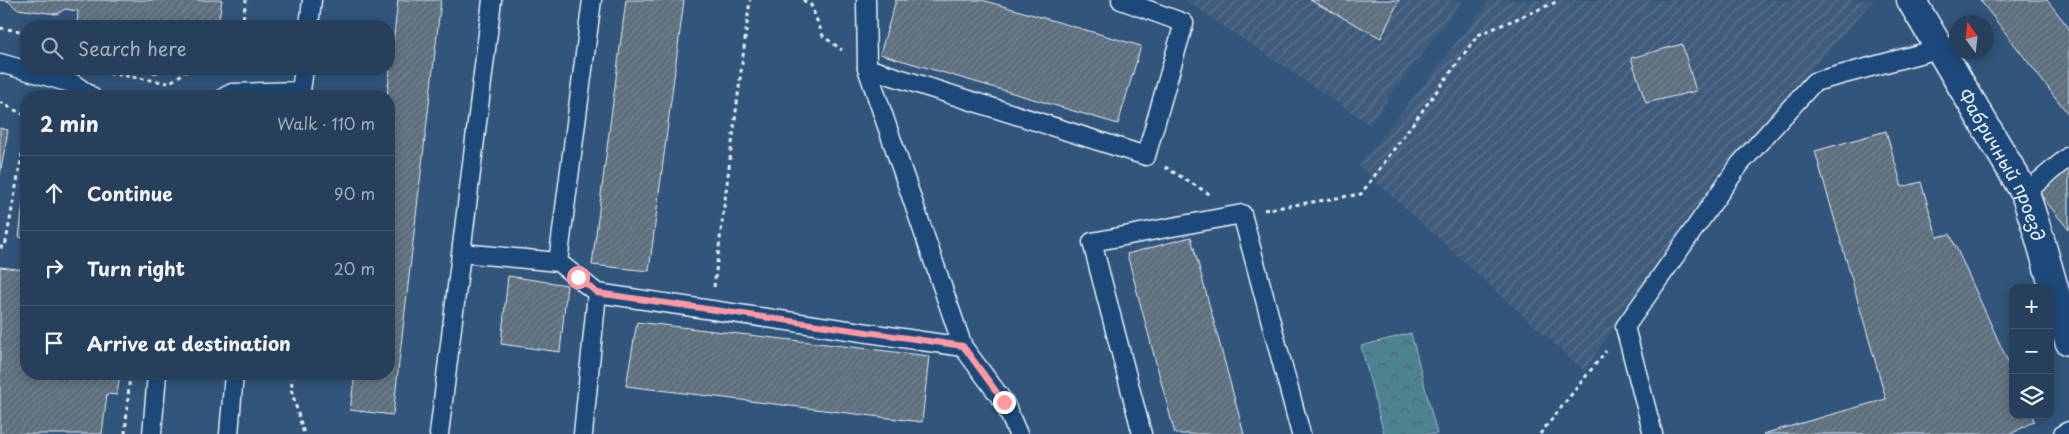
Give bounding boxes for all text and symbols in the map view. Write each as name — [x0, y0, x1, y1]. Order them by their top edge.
north arrow — [1949, 15, 1994, 60]
search box — [20, 20, 395, 75]
icon: search — [38, 34, 66, 62]
text: Search here — [78, 34, 187, 62]
street label: Фабричный проезд — [1952, 83, 2053, 244]
text: 2 min — [40, 107, 99, 139]
text: Walk · 110 m — [277, 111, 375, 135]
icon: ahead — [40, 179, 68, 207]
text: Continue — [87, 179, 173, 207]
text: 90 m — [334, 181, 375, 205]
icon: right — [40, 254, 68, 282]
text: Turn right — [87, 254, 185, 282]
text: 20 m — [334, 256, 375, 280]
route start — [567, 266, 590, 289]
map controls — [2009, 284, 2054, 419]
button: + — [2009, 284, 2054, 329]
icon: arrive — [40, 329, 68, 357]
text: Arrive at destination — [87, 329, 291, 357]
button: − — [2009, 329, 2054, 374]
button: layers — [2009, 374, 2054, 419]
route end — [993, 391, 1016, 414]

